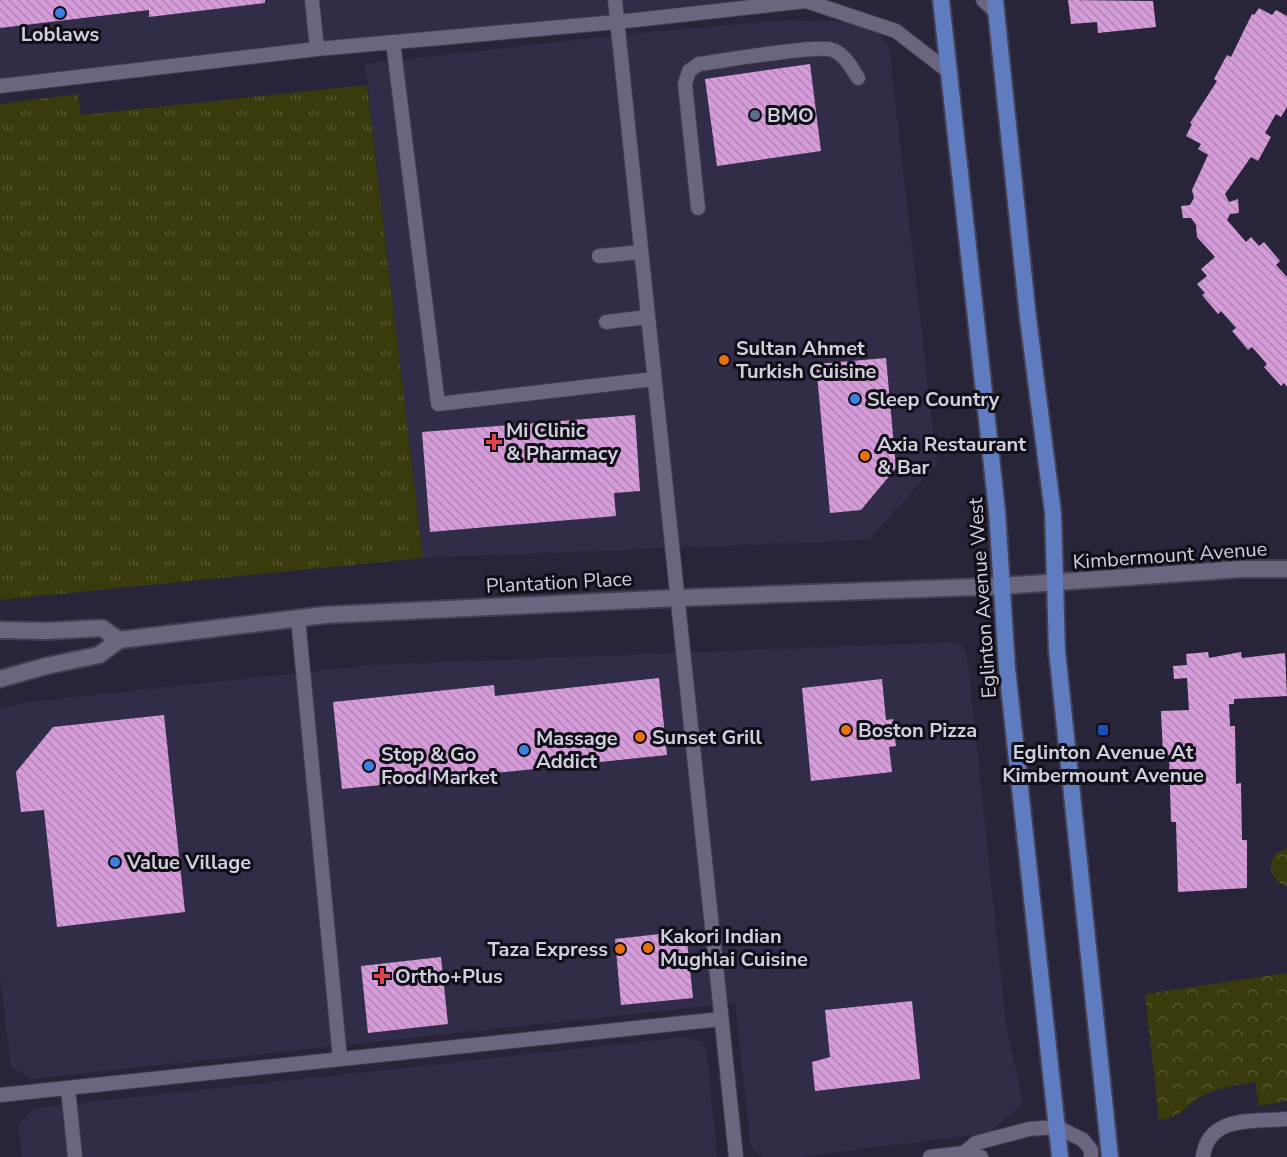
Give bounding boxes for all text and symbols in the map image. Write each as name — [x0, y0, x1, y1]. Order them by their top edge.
marker: Loblaws — [53, 6, 67, 20]
place label: Loblaws — [21, 21, 99, 48]
place label: BMO — [767, 102, 814, 129]
marker: BMO — [748, 108, 762, 122]
place label: Sultan Ahmet Turkish Cuisine — [736, 335, 877, 385]
marker: Sultan Ahmet Turkish Cuisine — [717, 353, 731, 367]
place label: Sleep Country — [867, 386, 1000, 413]
marker: Sleep Country — [848, 392, 862, 406]
place label: Mi Clinic & Pharmacy — [506, 417, 619, 467]
place label: Axia Restaurant & Bar — [877, 431, 1026, 481]
marker: Mi Clinic & Pharmacy — [487, 435, 501, 449]
marker: Axia Restaurant & Bar — [858, 449, 872, 463]
street label: Eglinton Avenue West — [962, 496, 1003, 699]
street label: Kimbermount Avenue — [1072, 535, 1268, 576]
street label: Plantation Place — [485, 565, 633, 600]
place label: Boston Pizza — [858, 717, 977, 744]
marker: Boston Pizza — [839, 723, 853, 737]
marker: Eglinton Avenue At Kimbermount Avenue — [1096, 723, 1110, 737]
place label: Sunset Grill — [652, 724, 763, 751]
place label: Massage Addict — [536, 725, 618, 775]
marker: Sunset Grill — [633, 730, 647, 744]
place label: Eglinton Avenue At Kimbermount Avenue — [1002, 739, 1204, 789]
place label: Stop & Go Food Market — [381, 741, 498, 791]
marker: Massage Addict — [517, 743, 531, 757]
marker: Stop & Go Food Market — [362, 759, 376, 773]
place label: Value Village — [126, 849, 251, 876]
marker: Value Village — [108, 855, 122, 869]
place label: Kakori Indian Mughlai Cuisine — [660, 923, 808, 973]
place label: Taza Express — [488, 936, 608, 963]
marker: Kakori Indian Mughlai Cuisine — [641, 941, 655, 955]
marker: Taza Express — [613, 942, 627, 956]
place label: Ortho+Plus — [395, 963, 503, 990]
marker: Ortho+Plus — [373, 967, 391, 985]

